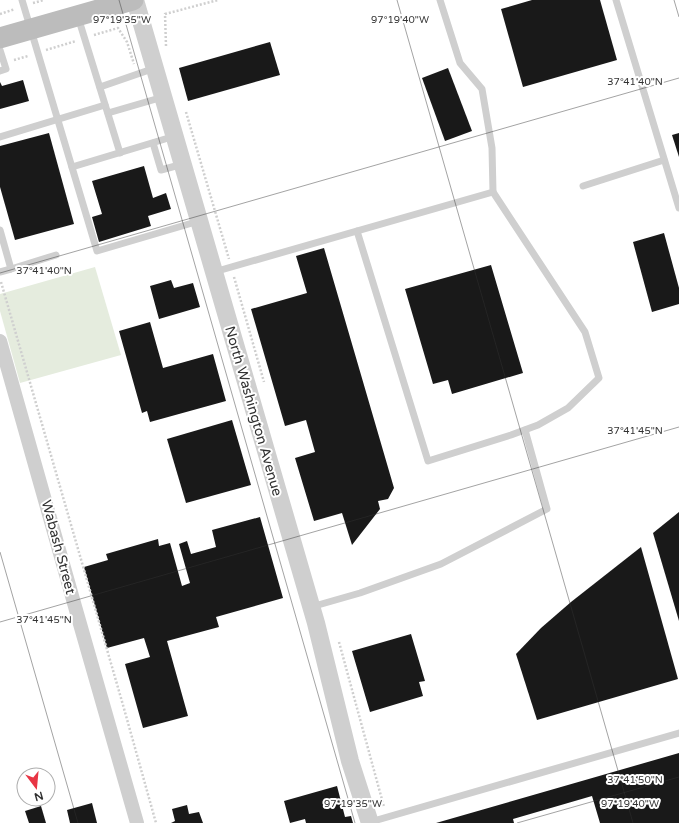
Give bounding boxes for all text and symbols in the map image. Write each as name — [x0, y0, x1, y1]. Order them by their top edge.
text: 97°19'35"W — [93, 14, 151, 26]
text: 97°19'40"W — [371, 14, 429, 26]
text: 37°41'40"N — [607, 76, 663, 88]
text: 37°41'40"N — [16, 265, 72, 277]
street label: North Washington Avenue — [221, 324, 286, 498]
text: 37°41'45"N — [607, 425, 663, 437]
street label: Wabash Street — [38, 498, 79, 597]
text: 37°41'45"N — [16, 614, 72, 626]
north arrow — [16, 767, 56, 807]
text: 37°41'50"N — [607, 774, 663, 786]
text: N — [33, 789, 45, 804]
text: 97°19'35"W — [324, 798, 382, 810]
text: 97°19'40"W — [601, 798, 659, 810]

